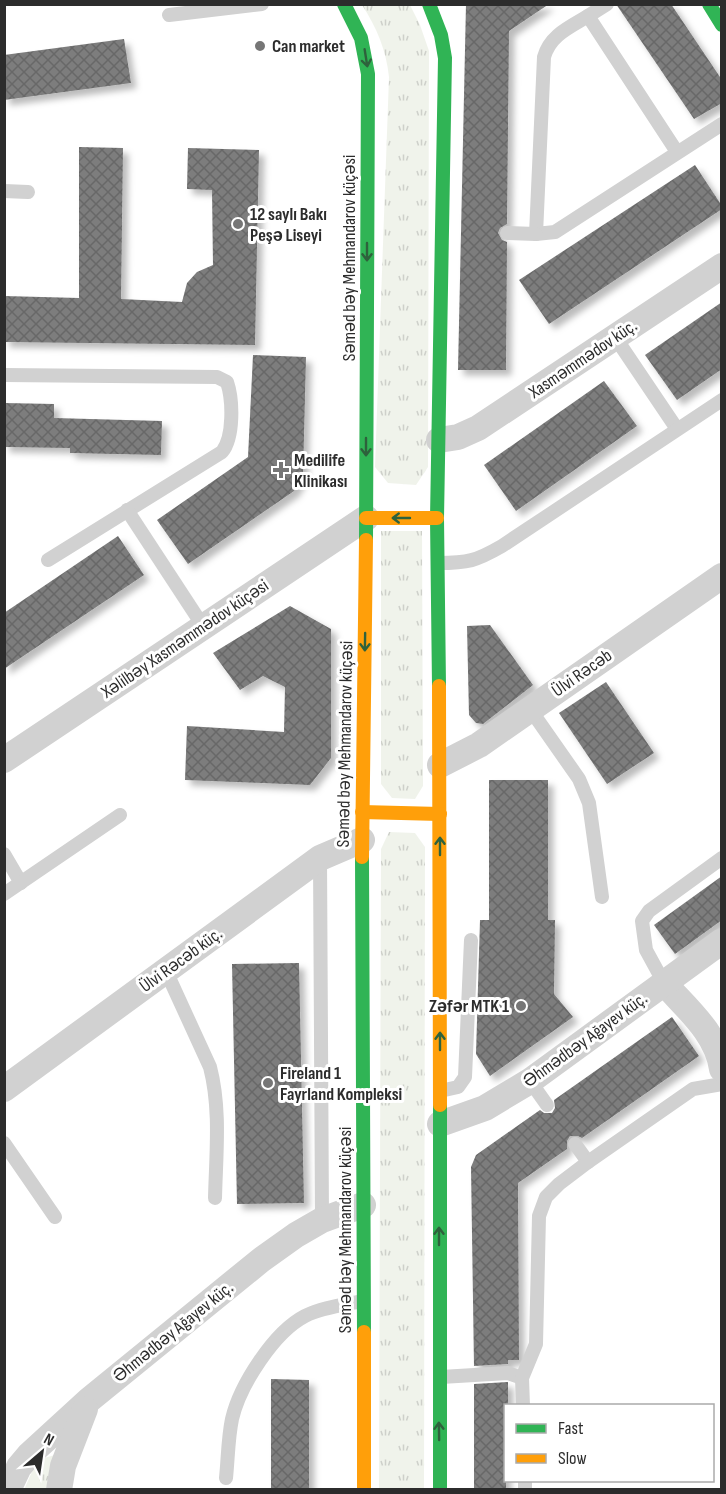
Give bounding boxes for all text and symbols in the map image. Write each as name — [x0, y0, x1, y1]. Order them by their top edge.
place label: Can market — [272, 36, 345, 57]
marker: Can market — [253, 39, 267, 53]
one-way arrow — [361, 47, 372, 67]
street label: Səməd bəy Mehmandarov küçəsi — [339, 155, 360, 361]
place label: 12 saylı Bakı Peşə Liseyi — [250, 204, 327, 246]
marker: 12 saylı Bakı Peşə Liseyi — [231, 217, 245, 231]
one-way arrow — [361, 242, 373, 262]
street label: Xasməmmədov küç. — [524, 315, 641, 403]
one-way arrow — [360, 437, 372, 457]
place label: Medilife Klinikası — [294, 450, 348, 492]
marker: Medilife Klinikası — [272, 461, 290, 479]
one-way arrow — [392, 512, 412, 524]
street label: Xəlilbəy Xasməmmədov küçəsi — [97, 575, 273, 703]
one-way arrow — [359, 632, 370, 652]
street label: Səməd bəy Mehmandarov küçəsi — [333, 641, 357, 847]
street label: Ülvi Rəcəb — [548, 645, 616, 701]
one-way arrow — [434, 837, 446, 857]
street label: Ülvi Rəcəb küç. — [136, 923, 226, 997]
street label: Əhmədbəy Ağayev küç. — [519, 988, 651, 1092]
place label: Zəfər MTK 1 — [429, 996, 509, 1017]
marker: Zəfər MTK 1 — [514, 999, 528, 1013]
one-way arrow — [434, 1032, 446, 1052]
place label: Fireland 1 Fayrland Kompleksi — [280, 1063, 402, 1105]
marker: Fireland 1 Fayrland Kompleksi — [261, 1076, 275, 1090]
street label: Səməd bəy Mehmandarov küçəsi — [335, 1127, 356, 1333]
one-way arrow — [433, 1227, 445, 1247]
street label: Əhmədbəy Ağayev küç. — [109, 1277, 237, 1387]
legend — [504, 1404, 714, 1482]
text: Fast — [558, 1418, 584, 1439]
north arrow — [12, 1422, 72, 1482]
one-way arrow — [433, 1422, 445, 1442]
text: N — [40, 1430, 57, 1451]
text: Slow — [558, 1448, 587, 1469]

